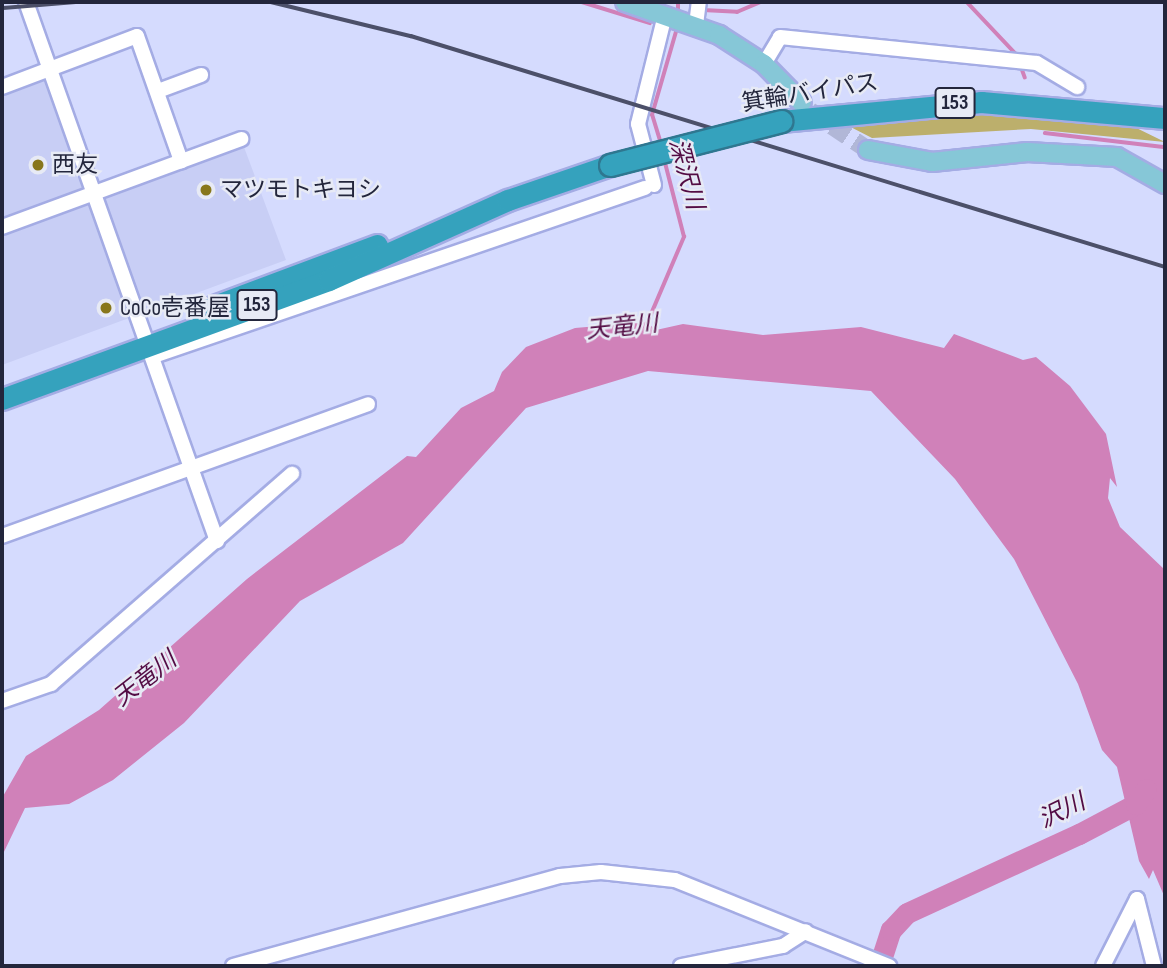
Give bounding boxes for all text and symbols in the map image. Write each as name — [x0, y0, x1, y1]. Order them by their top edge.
street label: 箕輪バイパス — [740, 69, 880, 117]
road number: 153 — [934, 86, 976, 120]
water label: 深沢川 — [663, 135, 709, 213]
place label: 西友 — [52, 151, 98, 179]
marker: 西友 — [30, 157, 46, 173]
place label: マツモトキヨシ — [220, 176, 381, 204]
marker: マツモトキヨシ — [198, 182, 214, 198]
road number: 153 — [236, 288, 278, 322]
place label: CoCo壱番屋 — [120, 294, 230, 322]
marker: CoCo壱番屋 — [98, 300, 114, 316]
water label: 天竜川 — [585, 309, 659, 345]
water label: 天竜川 — [108, 645, 182, 713]
water label: 沢川 — [1034, 788, 1090, 834]

